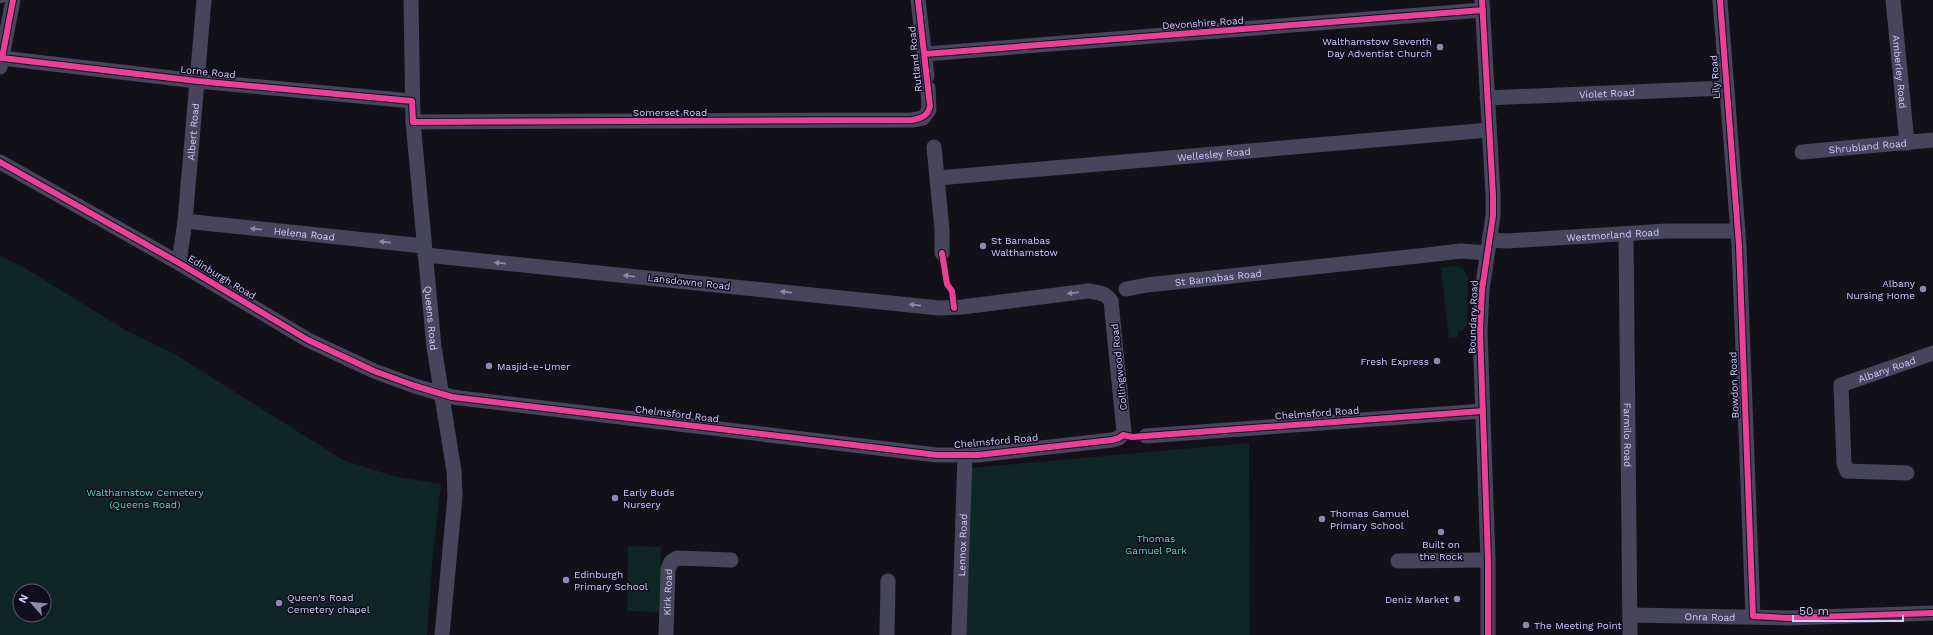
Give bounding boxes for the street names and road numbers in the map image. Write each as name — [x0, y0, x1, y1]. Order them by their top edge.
street label: Devonshire Road — [1162, 15, 1244, 31]
street label: Rutland Road — [906, 26, 924, 92]
street label: Amberley Road — [1891, 34, 1909, 109]
street label: Lily Road — [1708, 55, 1722, 99]
street label: Lorne Road — [180, 64, 236, 80]
street label: Violet Road — [1579, 86, 1635, 100]
street label: Albert Road — [185, 103, 201, 161]
street label: Somerset Road — [633, 107, 707, 118]
street label: Shrubland Road — [1828, 137, 1907, 155]
street label: Wellesley Road — [1177, 145, 1251, 163]
street label: Helena Road — [273, 225, 335, 242]
street label: Westmorland Road — [1566, 226, 1660, 243]
street label: Edinburgh Road — [186, 252, 258, 302]
street label: St Barnabas Road — [1174, 267, 1262, 287]
street label: Lansdowne Road — [647, 272, 731, 292]
street label: Boundary Road — [1466, 280, 1480, 354]
street label: Queens Road — [423, 285, 440, 351]
street label: Collingwood Road — [1109, 323, 1129, 411]
street label: Bowdon Road — [1727, 351, 1741, 419]
street label: Albany Road — [1856, 354, 1917, 384]
street label: Chelmsford Road — [634, 403, 720, 425]
street label: Farmilo Road — [1622, 403, 1634, 467]
street label: Chelmsford Road — [1274, 405, 1360, 421]
street label: Chelmsford Road — [953, 432, 1039, 450]
street label: Lennox Road — [955, 513, 969, 577]
street label: Kirk Road — [661, 569, 674, 615]
street label: Onra Road — [1684, 611, 1736, 622]

